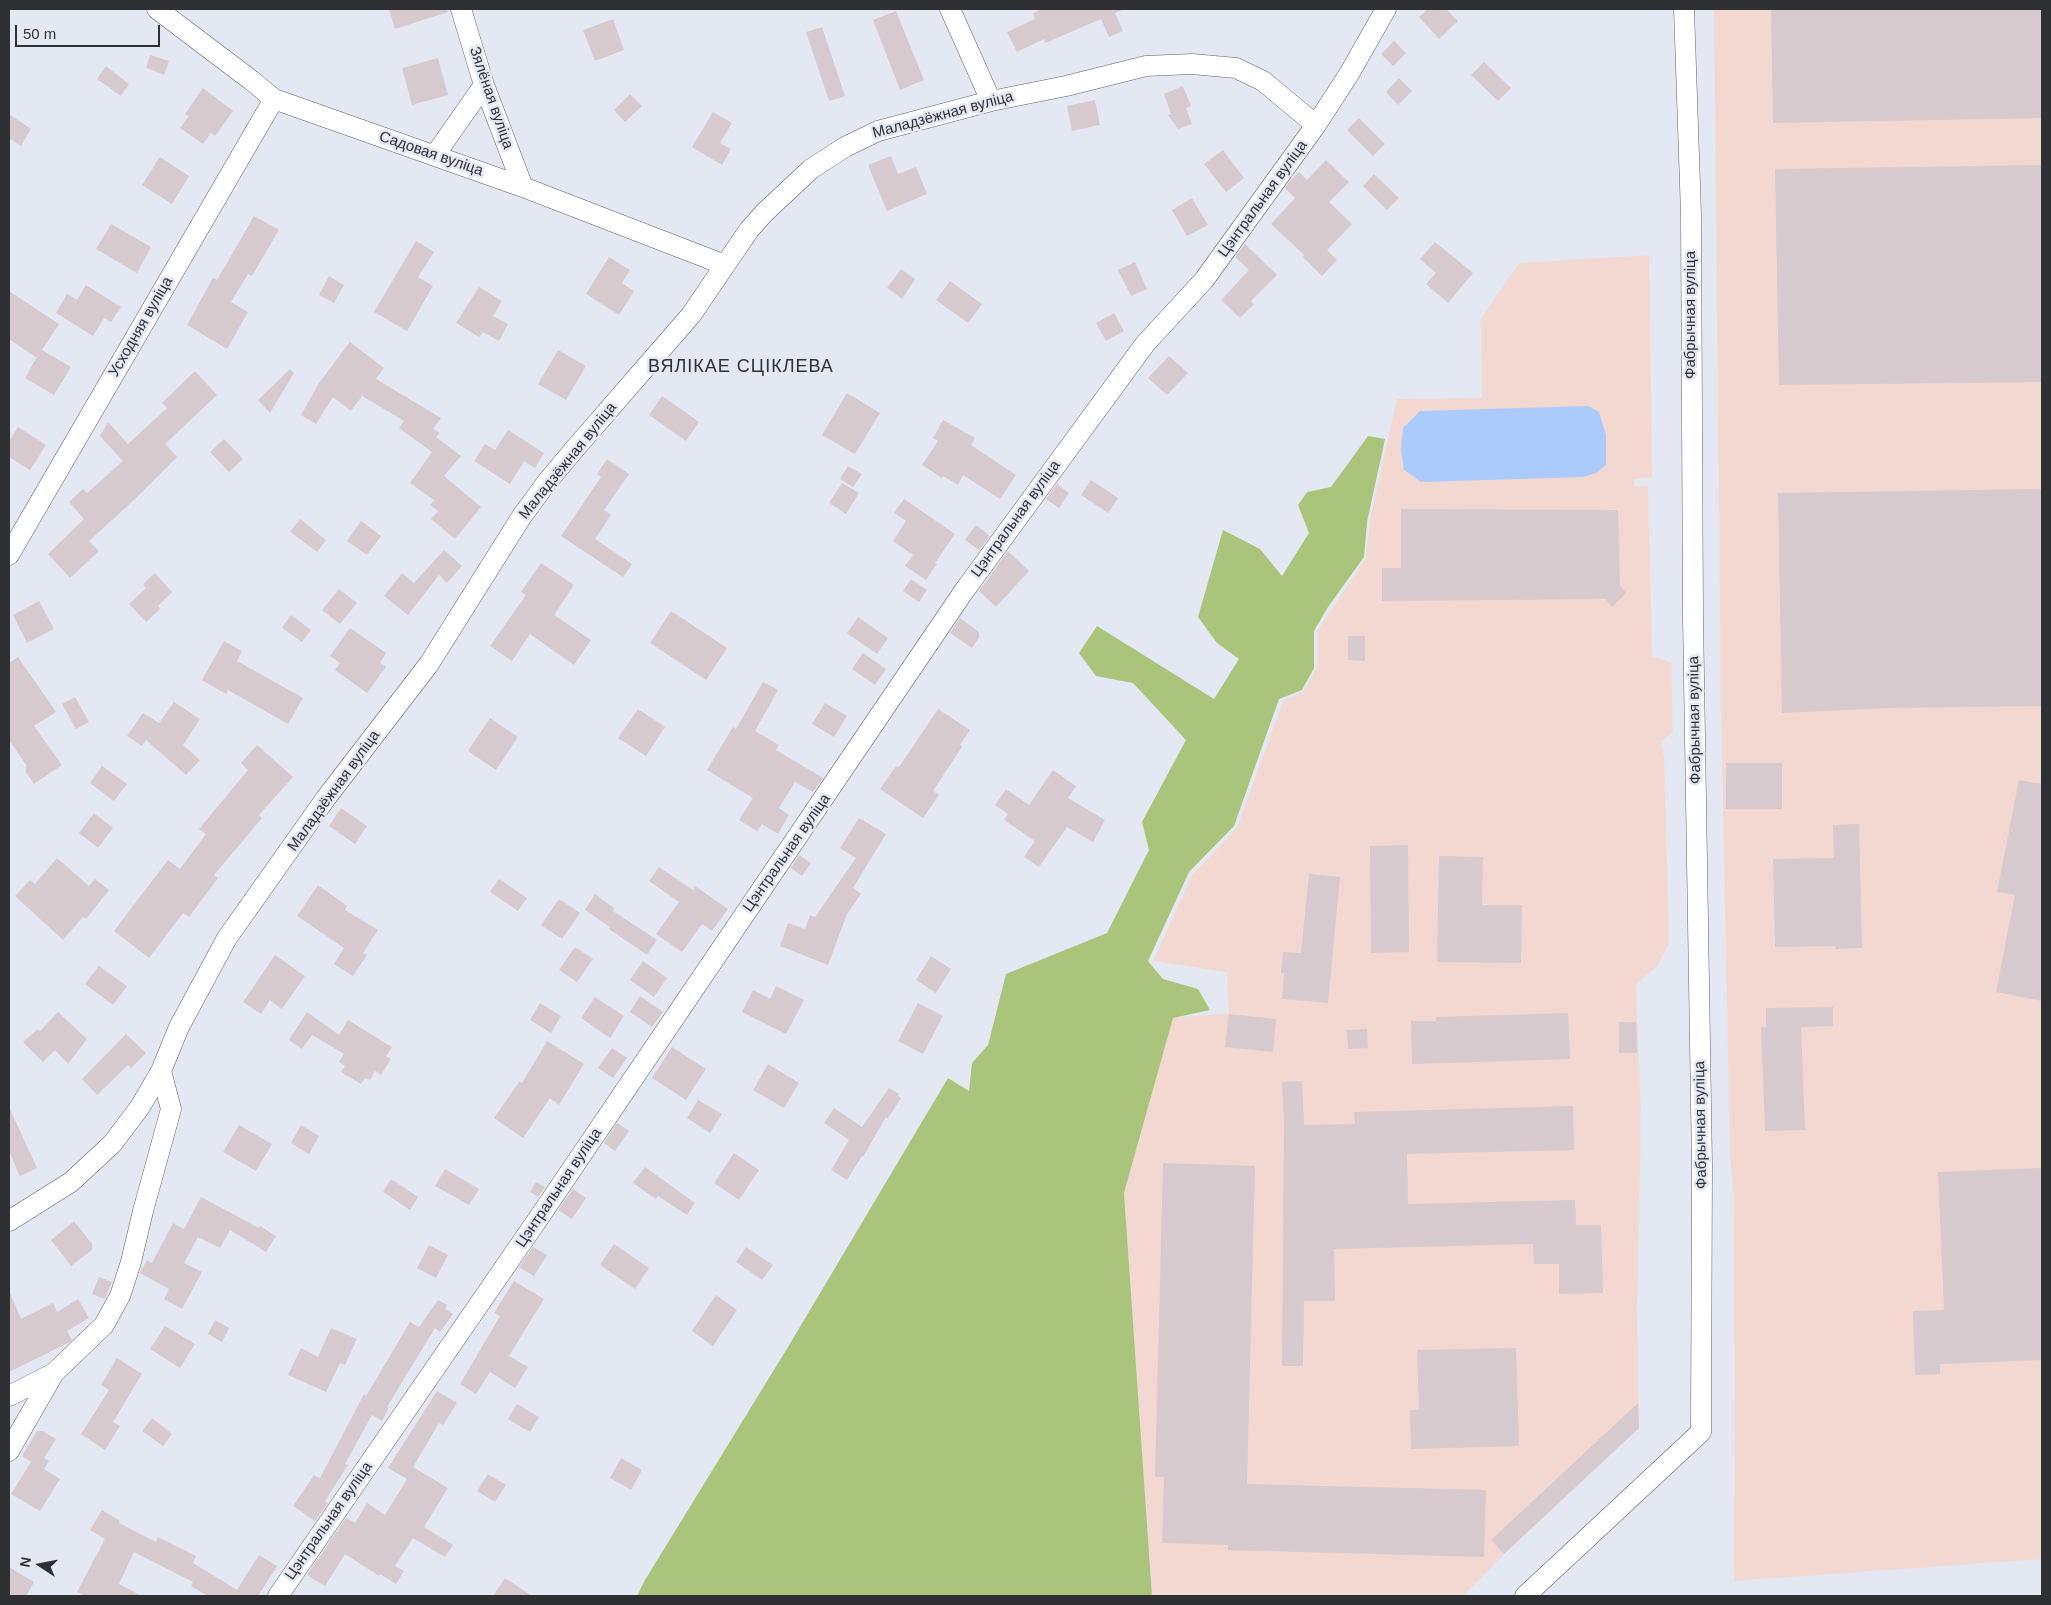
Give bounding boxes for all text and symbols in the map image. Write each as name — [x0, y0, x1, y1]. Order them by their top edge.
scale bar — [18, 15, 162, 47]
text: 50 m — [23, 25, 56, 42]
street label: Зялёная вуліца — [465, 44, 517, 152]
street label: Маладзёжная вуліца — [871, 88, 1015, 142]
street label: Садовая вуліца — [377, 128, 485, 180]
street label: Цэнтральная вуліца — [1215, 137, 1311, 261]
street label: Фабрычная вуліца — [1682, 251, 1700, 379]
street label: Усходняя вуліца — [105, 274, 177, 380]
district label: ВЯЛІКАЕ СЦІКЛЕВА — [646, 356, 836, 378]
street label: Маладзёжная вуліца — [515, 399, 621, 523]
street label: Цэнтральная вуліца — [968, 457, 1064, 581]
street label: Фабрычная вуліца — [1685, 656, 1705, 784]
street label: Маладзёжная вуліца — [284, 727, 384, 855]
street label: Цэнтральная вуліца — [740, 791, 834, 915]
street label: Фабрычная вуліца — [1691, 1061, 1711, 1189]
street label: Цэнтральная вуліца — [512, 1125, 606, 1251]
street label: Цэнтральная вуліца — [282, 1459, 376, 1583]
north arrow — [15, 1540, 65, 1590]
text: N — [16, 1556, 34, 1569]

